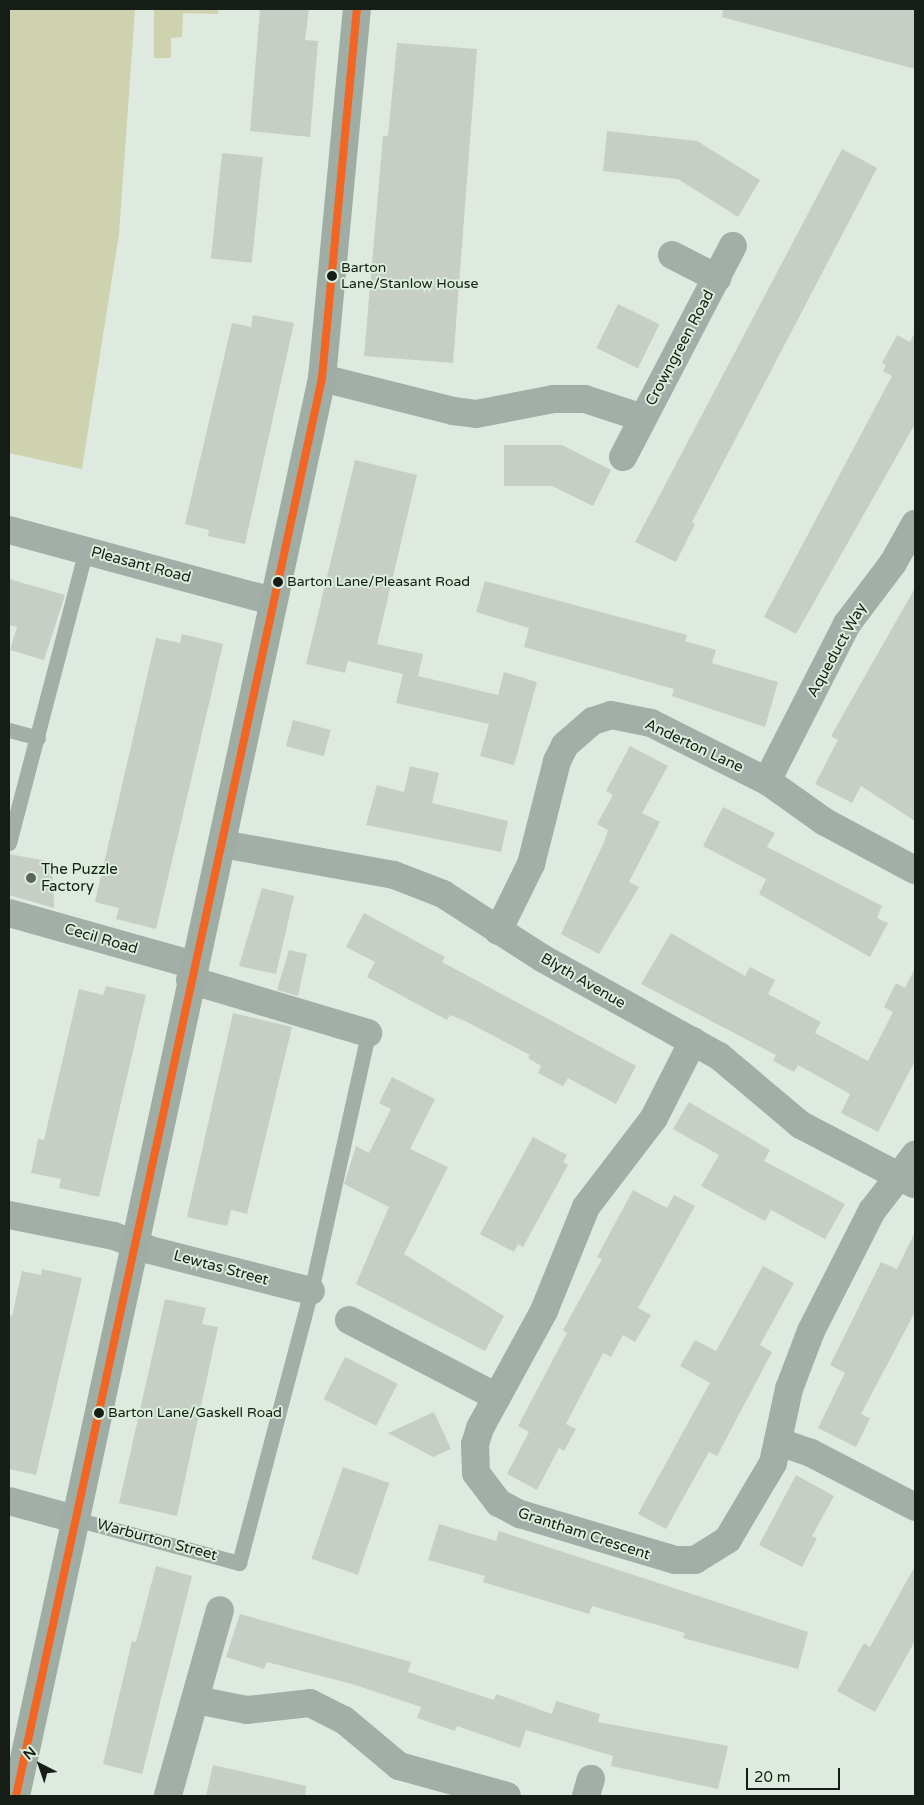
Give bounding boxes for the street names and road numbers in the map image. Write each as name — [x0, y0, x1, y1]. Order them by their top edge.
street label: Crowngreen Road — [642, 287, 718, 409]
street label: Pleasant Road — [89, 543, 193, 587]
street label: Aqueduct Way — [804, 600, 870, 700]
street label: Anderton Lane — [642, 715, 746, 777]
street label: Cecil Road — [62, 920, 140, 958]
street label: Blyth Avenue — [537, 949, 629, 1013]
street label: Lewtas Street — [172, 1247, 270, 1289]
street label: Grantham Crescent — [516, 1504, 652, 1564]
street label: Warburton Street — [95, 1515, 219, 1565]

